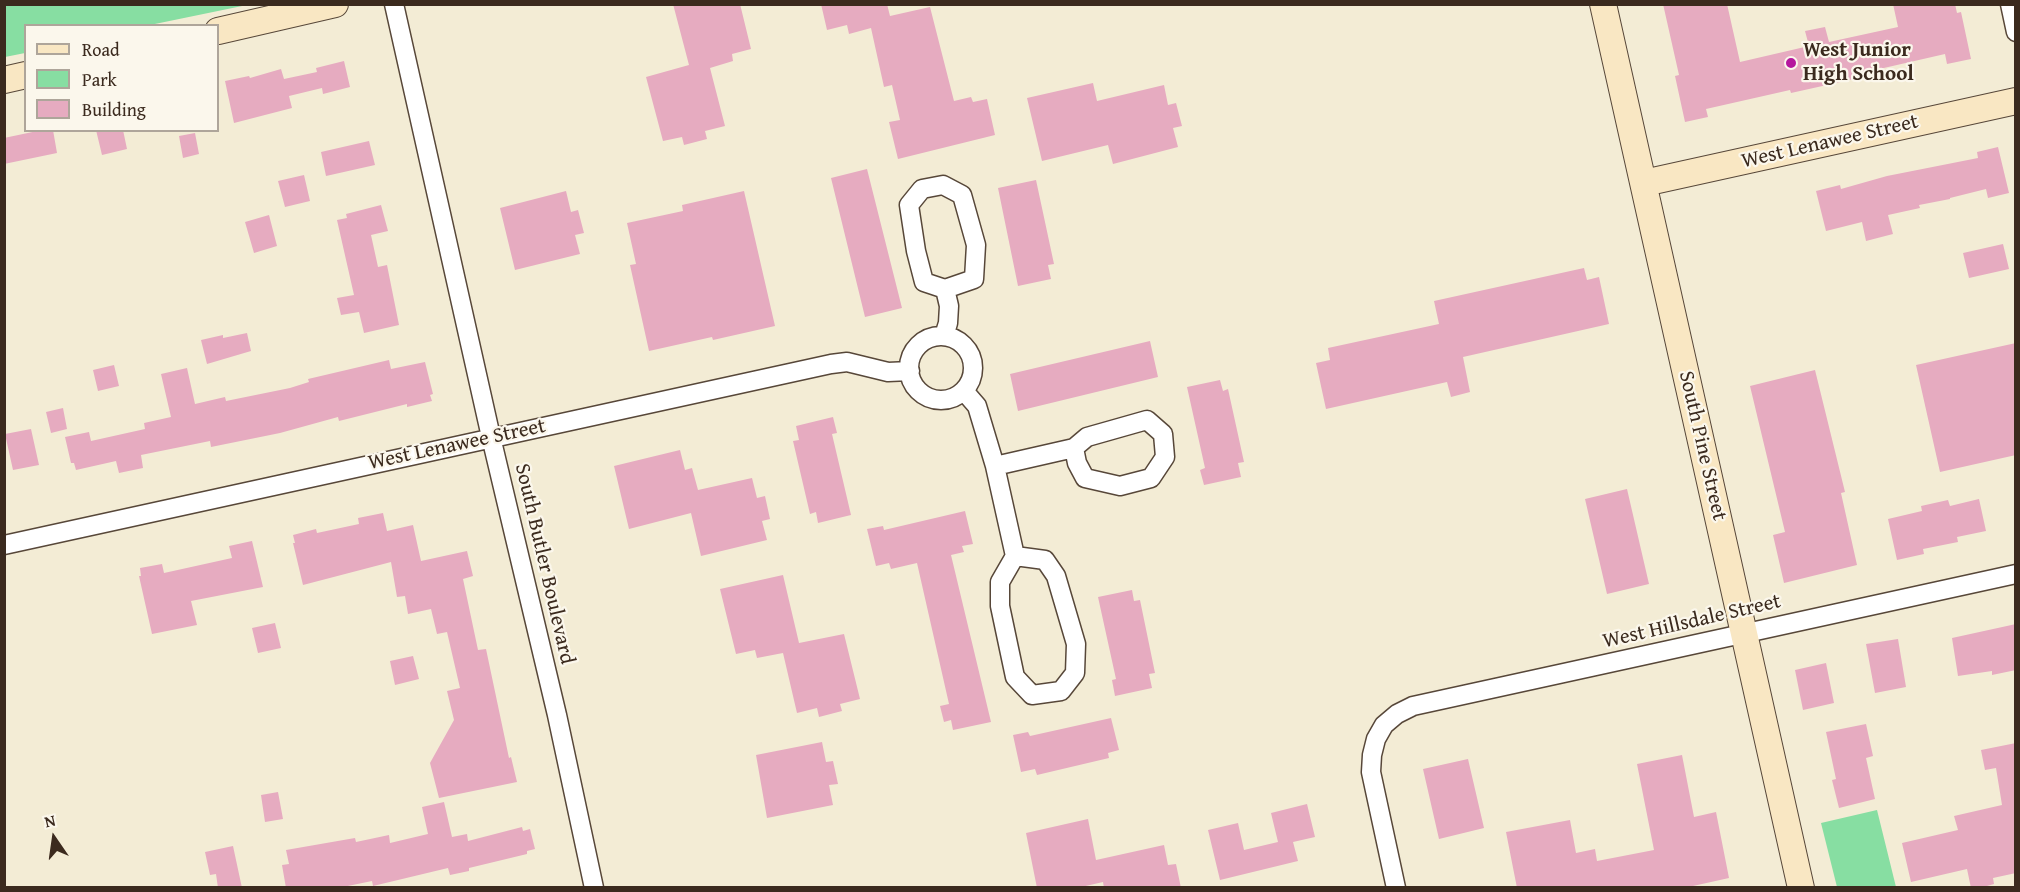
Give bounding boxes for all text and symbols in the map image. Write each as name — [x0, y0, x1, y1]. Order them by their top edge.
legend — [24, 24, 219, 132]
text: Road — [82, 36, 120, 63]
place label: West Junior High School — [1803, 38, 1914, 88]
marker: West Junior High School — [1784, 56, 1798, 70]
text: Park — [82, 66, 117, 93]
text: Building — [82, 96, 146, 123]
street label: West Lenawee Street — [1739, 109, 1921, 175]
street label: South Pine Street — [1673, 369, 1731, 523]
street label: West Lenawee Street — [366, 414, 548, 476]
street label: South Butler Boulevard — [509, 461, 579, 667]
street label: West Hillsdale Street — [1601, 589, 1783, 655]
north arrow — [24, 808, 84, 868]
text: N — [42, 808, 58, 833]

